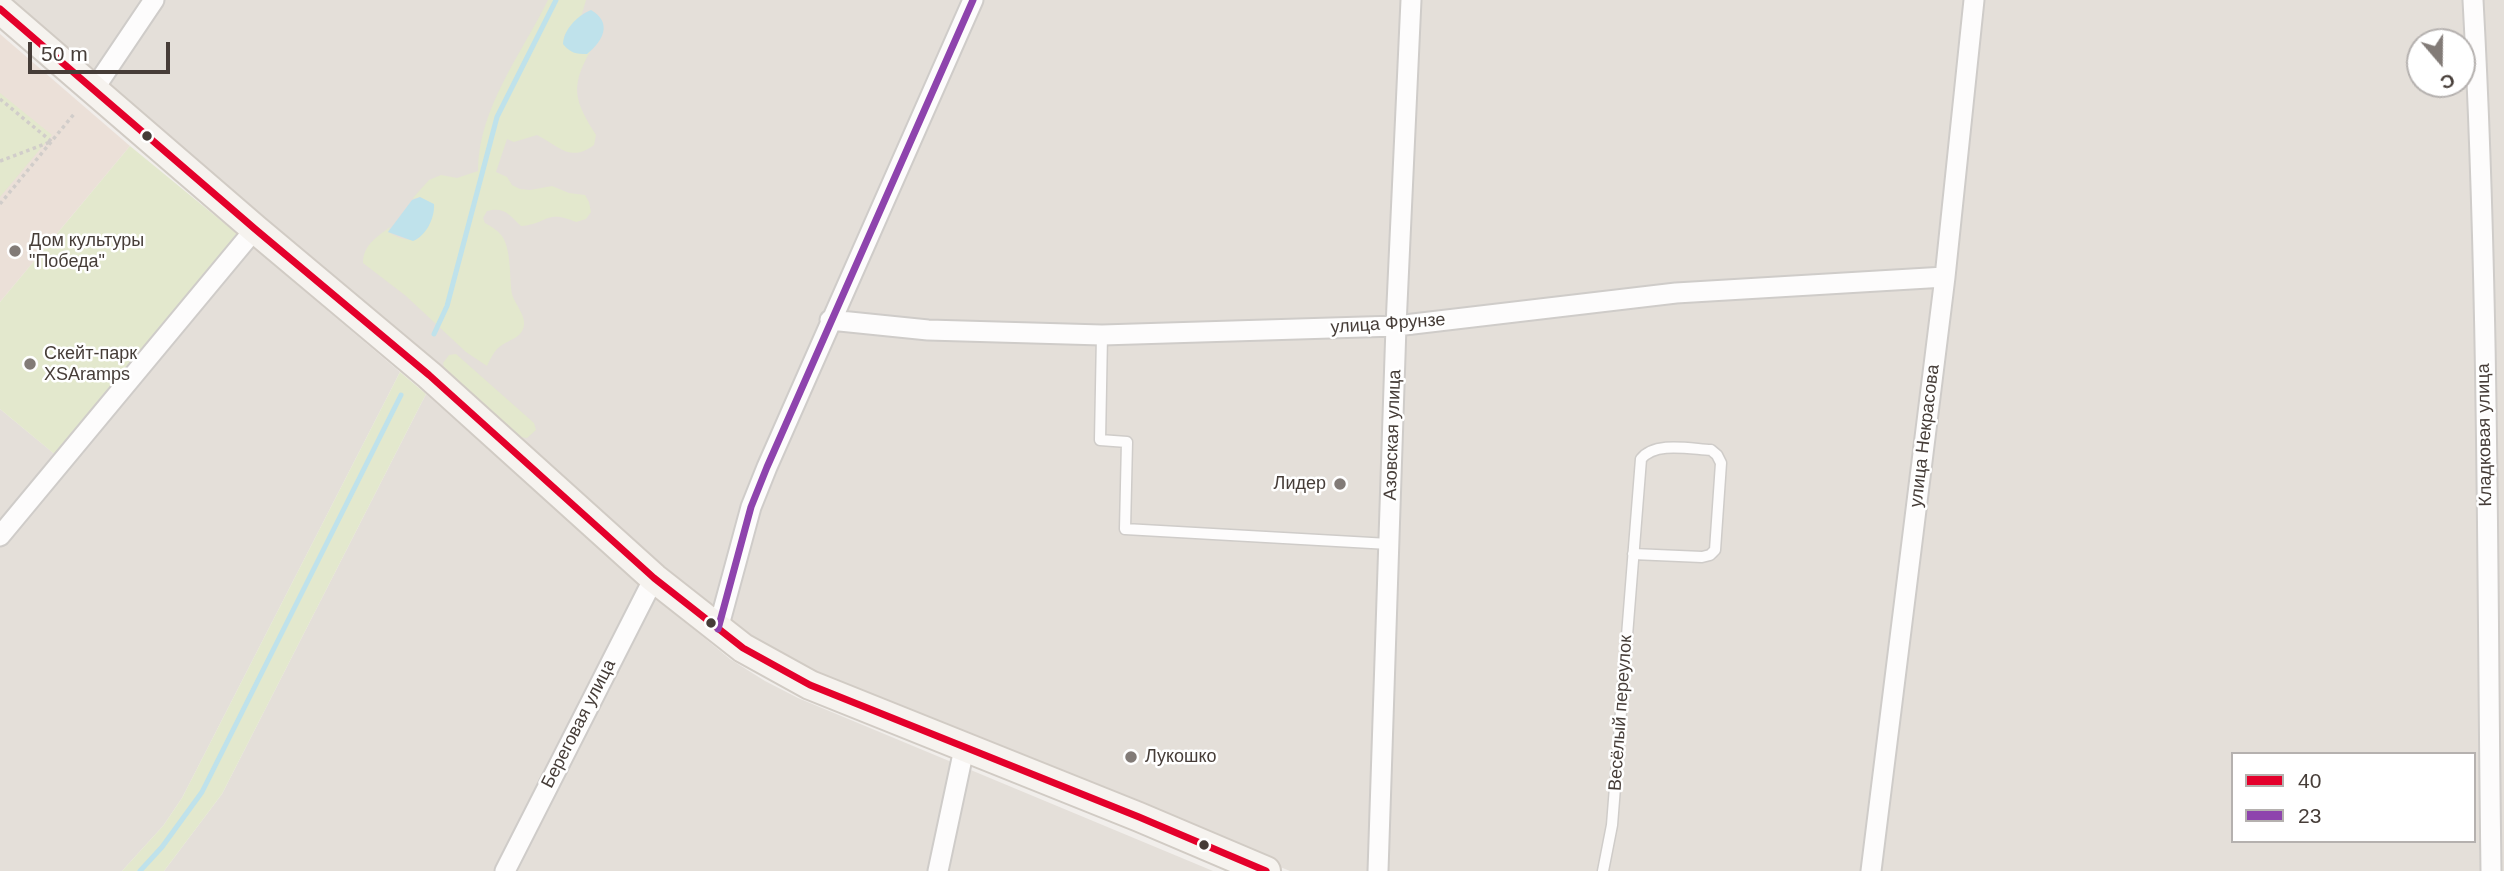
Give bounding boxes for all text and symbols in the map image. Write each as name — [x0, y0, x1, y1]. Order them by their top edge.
scale bar — [32, 28, 173, 72]
north arrow — [2406, 28, 2476, 98]
text: 50 m — [41, 42, 88, 65]
text: С — [2438, 69, 2458, 94]
unlabelled marker — [140, 129, 154, 143]
place label: Дом культуры "Победа" — [29, 230, 144, 272]
marker: Дом культуры "Победа" — [7, 243, 23, 259]
street label: улица Фрунзе — [1330, 309, 1446, 339]
place label: Скейт-парк XSAramps — [44, 343, 137, 386]
marker: Скейт-парк XSAramps — [22, 356, 38, 372]
street label: улица Некрасова — [1906, 363, 1944, 509]
street label: Кладковая улица — [2473, 363, 2497, 507]
street label: Азовская улица — [1380, 369, 1406, 501]
place label: Лидер — [1274, 473, 1326, 495]
marker: Лидер — [1332, 476, 1348, 492]
unlabelled marker — [704, 616, 718, 630]
street label: Весёлый переулок — [1605, 634, 1637, 792]
street label: Береговая улица — [537, 656, 621, 792]
place label: Лукошко — [1145, 746, 1217, 768]
marker: Лукошко — [1123, 749, 1139, 765]
legend — [2231, 752, 2476, 843]
text: 40 — [2298, 769, 2321, 792]
text: 23 — [2298, 804, 2321, 827]
unlabelled marker — [1197, 838, 1211, 852]

